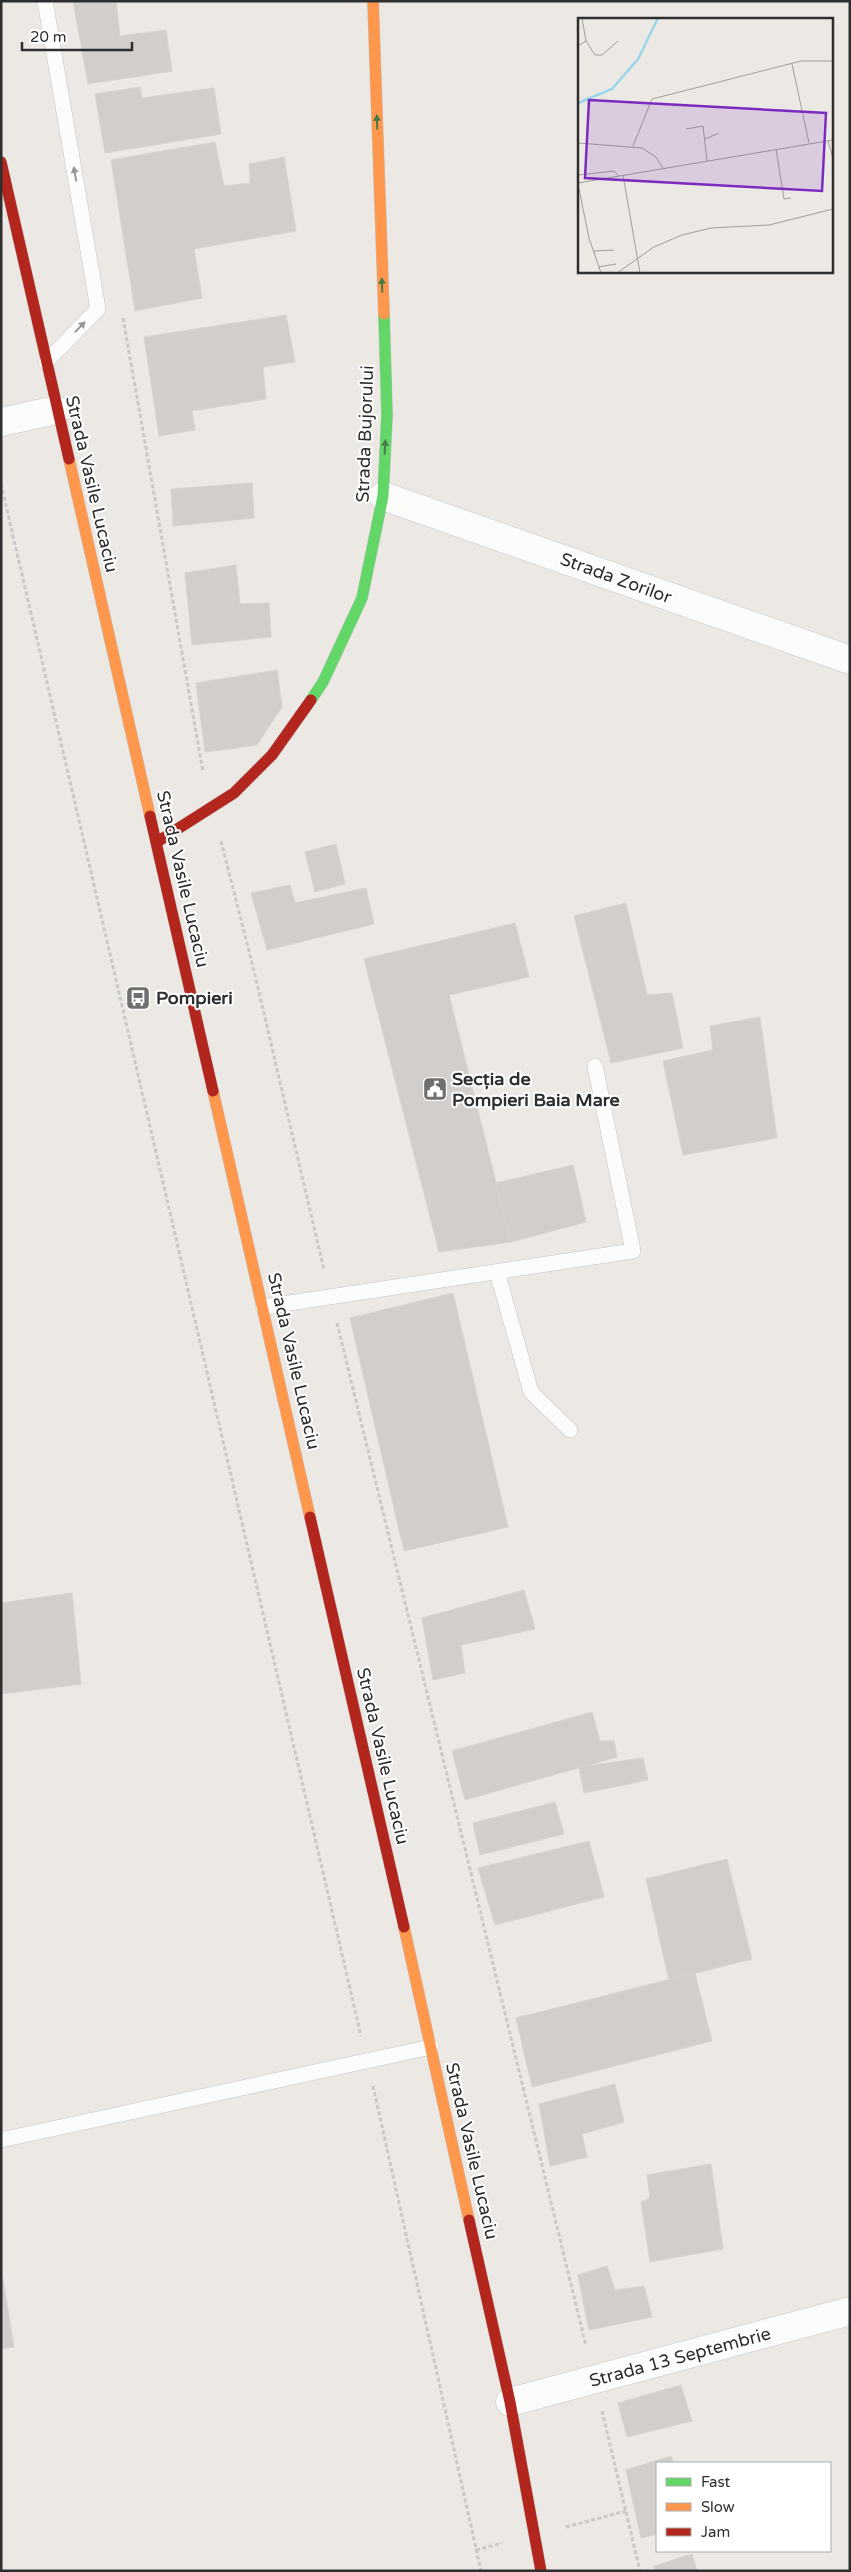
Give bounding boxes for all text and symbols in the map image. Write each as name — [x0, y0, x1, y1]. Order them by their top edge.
inset map — [578, 18, 834, 272]
scale bar — [22, 20, 132, 52]
text: 20 m — [30, 28, 67, 46]
one-way arrow — [373, 114, 381, 130]
one-way arrow — [70, 165, 78, 181]
one-way arrow — [378, 276, 386, 292]
one-way arrow — [74, 321, 86, 333]
street label: Strada Bujorului — [352, 365, 378, 503]
street label: Strada Vasile Lucaciu — [61, 393, 123, 575]
one-way arrow — [381, 439, 389, 455]
street label: Strada Zorilor — [557, 548, 675, 608]
street label: Strada Vasile Lucaciu — [152, 788, 214, 970]
bus stop icon: Pompieri — [125, 985, 151, 1011]
place label: Pompieri — [156, 987, 233, 1009]
place label: Secția de Pompieri Baia Mare — [452, 1068, 620, 1111]
public building icon: Secția de Pompieri Baia Mare — [422, 1076, 448, 1102]
street label: Strada Vasile Lucaciu — [263, 1270, 325, 1452]
street label: Strada Vasile Lucaciu — [352, 1665, 414, 1847]
street label: Strada Vasile Lucaciu — [441, 2060, 503, 2242]
street label: Strada 13 Septembrie — [587, 2322, 773, 2392]
legend — [656, 2462, 831, 2552]
text: Fast — [701, 2473, 731, 2491]
text: Slow — [701, 2498, 735, 2516]
text: Jam — [701, 2523, 730, 2541]

